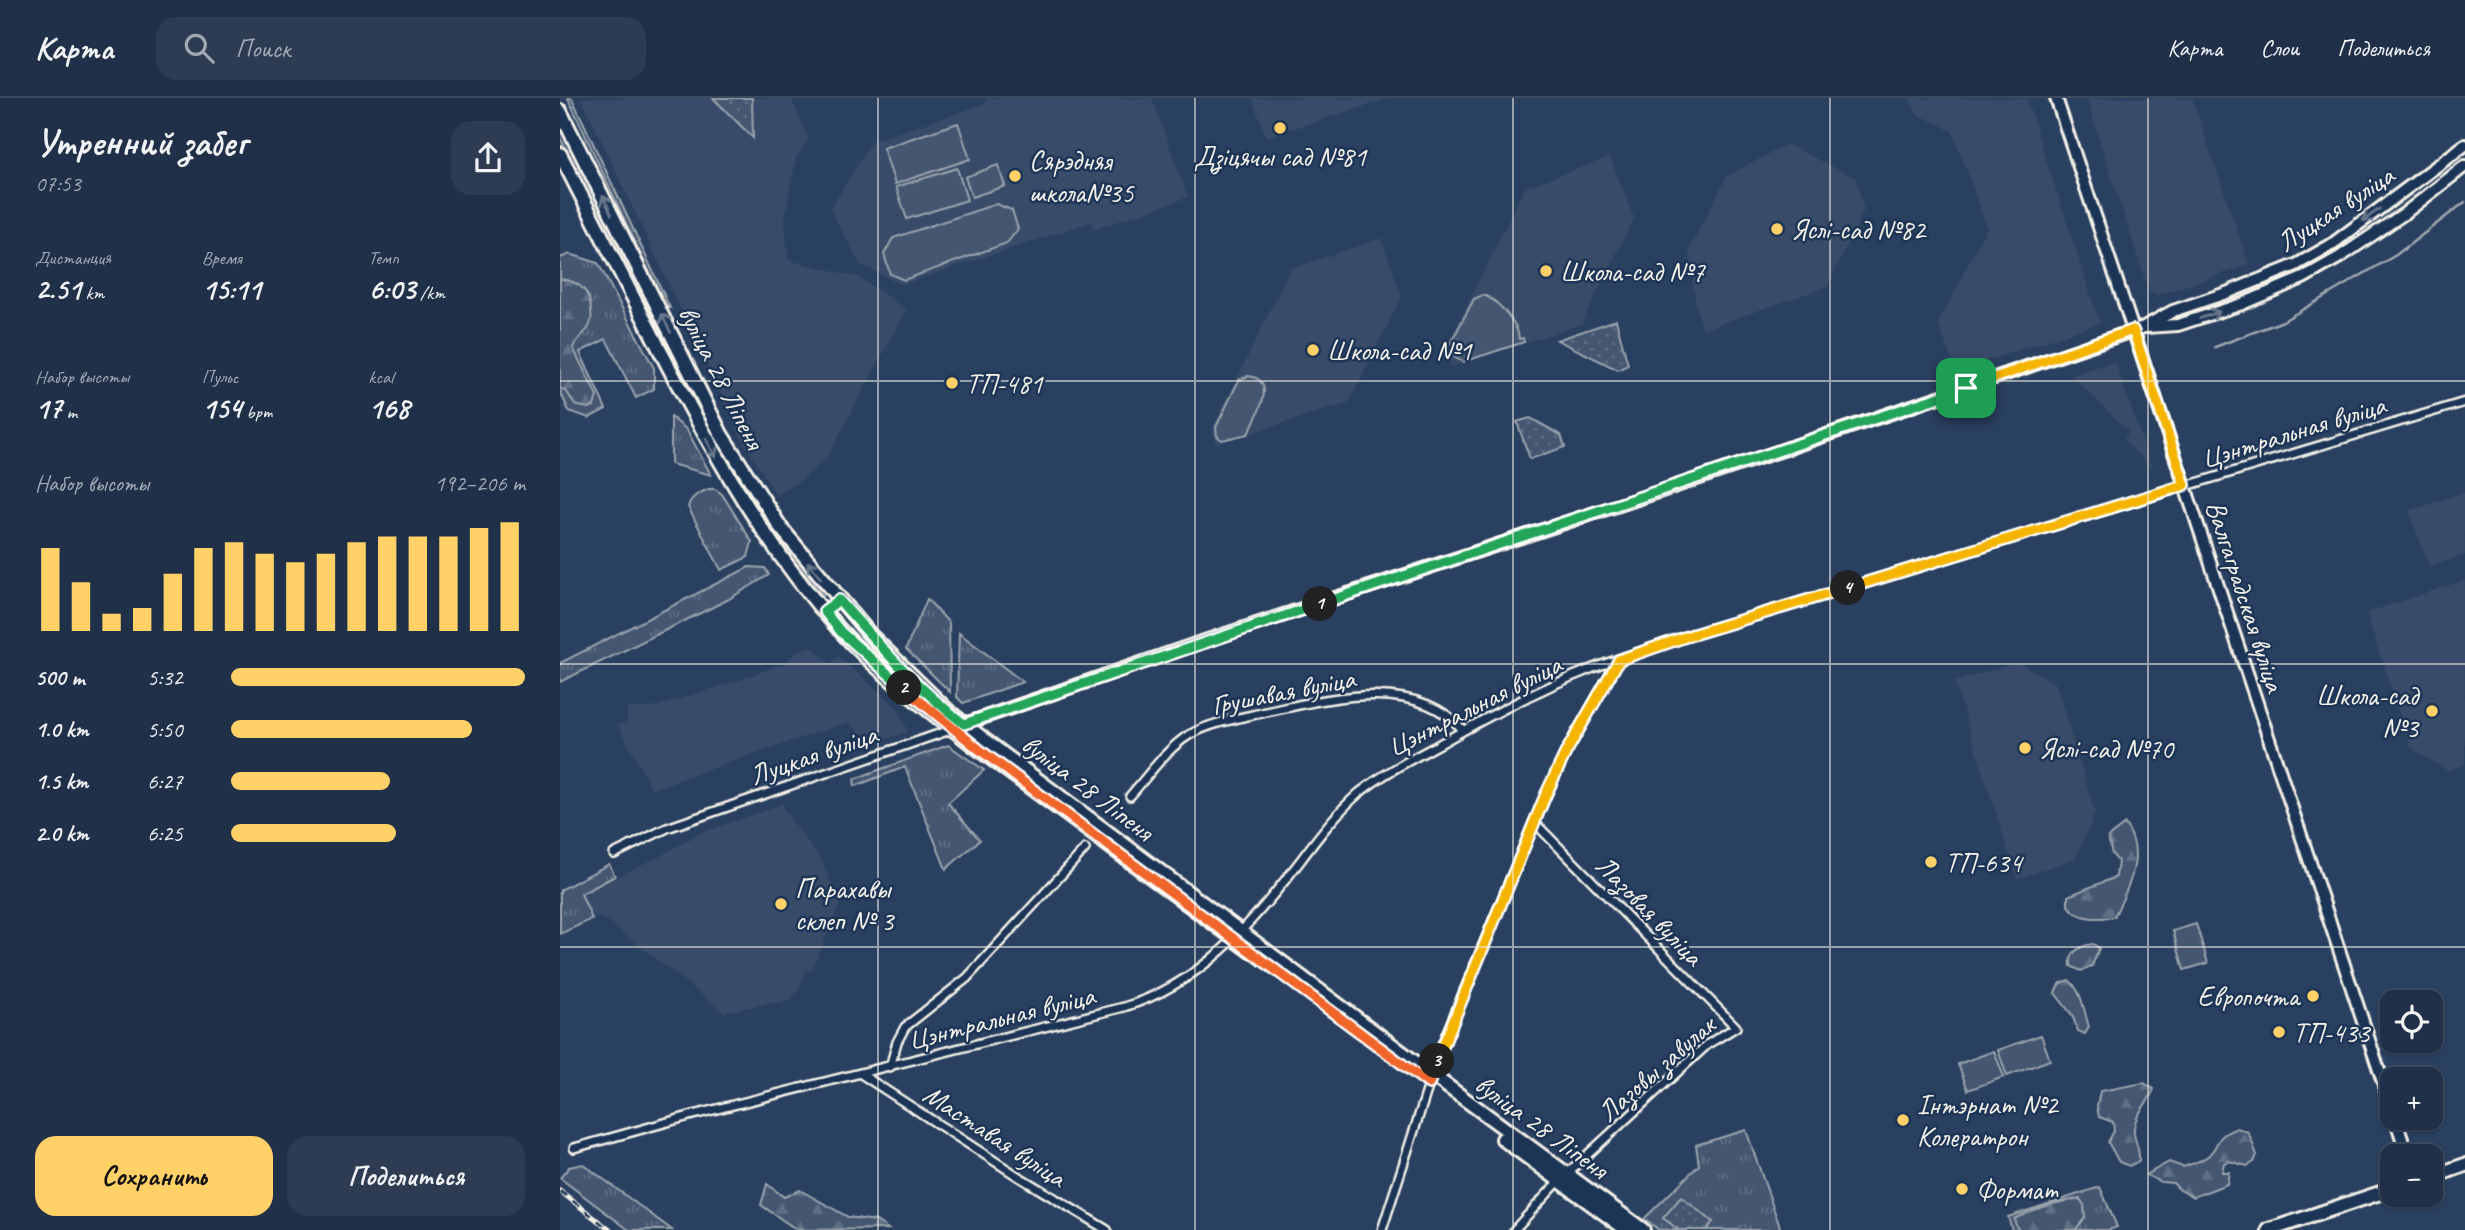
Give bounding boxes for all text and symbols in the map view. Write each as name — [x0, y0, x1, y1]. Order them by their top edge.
search box — [156, 17, 646, 80]
text: Карта — [35, 27, 114, 69]
icon: search — [180, 29, 218, 67]
text: Поиск — [236, 32, 290, 65]
text: Карта — [2168, 33, 2222, 63]
text: Слои — [2260, 33, 2299, 63]
text: Поделиться — [2337, 33, 2430, 63]
text: Утренний забег — [35, 119, 247, 166]
marker: Дзіцячы сад №81 — [1272, 120, 1288, 136]
button: share — [451, 121, 525, 195]
place label: Дзіцячы сад №81 — [1194, 139, 1368, 175]
place label: Сярэдняя школа№35 — [1029, 143, 1135, 210]
street label: Луцкая вуліца — [2270, 157, 2402, 259]
marker: Сярэдняя школа№35 — [1007, 168, 1023, 184]
text: 07:53 — [35, 169, 81, 198]
one-way arrow — [599, 196, 613, 216]
one-way arrow — [2362, 208, 2381, 222]
place label: Яслі-сад №82 — [1791, 212, 1927, 247]
marker: Яслі-сад №82 — [1769, 221, 1785, 237]
text: Дистанция — [35, 246, 111, 270]
text: Время — [202, 246, 242, 270]
text: Темп — [368, 246, 399, 270]
place label: Школа-сад №7 — [1560, 254, 1706, 289]
marker: Школа-сад №7 — [1538, 263, 1554, 279]
text: 2.51 — [35, 270, 81, 308]
text: 15:11 — [202, 270, 261, 308]
text: 6:03 — [368, 270, 415, 308]
text: km — [81, 281, 104, 305]
text: /km — [415, 281, 445, 305]
street label: вуліца 28 Ліпеня — [671, 300, 774, 457]
one-way arrow — [2199, 307, 2221, 320]
one-way arrow — [659, 313, 672, 334]
place label: Школа-сад №1 — [1327, 333, 1473, 368]
marker: Школа-сад №1 — [1305, 342, 1321, 358]
pin — [1936, 358, 1996, 418]
text: Набор высоты — [35, 365, 129, 389]
text: Пульс — [202, 365, 238, 389]
text: kcal — [368, 365, 393, 389]
place label: ТП-481 — [966, 366, 1044, 401]
icon: arrive — [1947, 369, 1985, 407]
marker: ТП-481 — [944, 375, 960, 391]
street label: Цэнтральная вуліца — [2197, 386, 2391, 476]
text: 17 — [35, 389, 62, 427]
text: 154 — [202, 389, 242, 427]
text: 168 — [368, 389, 409, 427]
text: m — [62, 400, 77, 424]
text: bpm — [242, 400, 272, 424]
one-way arrow — [705, 438, 719, 458]
text: Набор высоты — [35, 469, 149, 498]
text: 192–206 m — [434, 469, 525, 498]
street label: Валгаградская вуліца — [2198, 496, 2293, 698]
one-way arrow — [807, 562, 822, 580]
pin: 4 — [1830, 570, 1866, 606]
text: 4 — [1843, 575, 1852, 599]
pin: 1 — [1302, 587, 1338, 622]
text: 1 — [1315, 591, 1324, 615]
street label: Цэнтральная вуліца — [1381, 646, 1569, 764]
street label: Грушавая вуліца — [1208, 660, 1359, 723]
text: 500 m — [35, 663, 84, 692]
text: 5:32 — [147, 663, 183, 692]
pin: 2 — [886, 670, 922, 706]
text: 2 — [899, 675, 908, 699]
place label: Школа-сад №3 — [2316, 678, 2421, 745]
marker: Школа-сад №3 — [2424, 703, 2440, 719]
text: 1.0 km — [35, 715, 89, 744]
text: 5:50 — [147, 715, 183, 744]
street label: Луцкая вуліца — [745, 716, 883, 793]
street label: вуліца 28 Ліпеня — [1015, 726, 1162, 850]
place label: Яслі-сад №70 — [2039, 731, 2175, 766]
marker: Яслі-сад №70 — [2017, 740, 2033, 756]
text: 1.5 km — [35, 767, 88, 796]
text: 6:27 — [147, 767, 183, 796]
text: 2.0 km — [35, 819, 89, 848]
text: 6:25 — [147, 819, 183, 848]
place label: ТП-634 — [1945, 845, 2024, 880]
street label: Лазовая вуліца — [1588, 848, 1712, 975]
marker: ТП-634 — [1923, 854, 1939, 870]
place label: Парахавы склеп № 3 — [795, 871, 896, 938]
marker: Парахавы склеп № 3 — [773, 896, 789, 912]
street label: Цэнтральная вуліца — [904, 977, 1100, 1058]
place label: Европочта — [2197, 979, 2302, 1014]
marker: Европочта — [2305, 988, 2321, 1004]
map controls — [2380, 990, 2443, 1207]
button: locate — [2380, 990, 2443, 1053]
street label: Лазовы завулак — [1590, 1006, 1725, 1130]
place label: ТП-433 — [2293, 1015, 2372, 1050]
marker: ТП-433 — [2271, 1024, 2287, 1040]
pin: 3 — [1420, 1044, 1454, 1079]
text: 3 — [1432, 1048, 1441, 1072]
street label: вуліца 28 Ліпеня — [1468, 1066, 1617, 1188]
button: + — [2380, 1067, 2443, 1130]
street label: Маставая вуліца — [917, 1076, 1074, 1195]
place label: Інтэрнат №2 Колератрон — [1917, 1087, 2060, 1154]
marker: Інтэрнат №2 Колератрон — [1895, 1112, 1911, 1128]
button: Сохранить — [35, 1136, 273, 1216]
button: Поделиться — [287, 1136, 525, 1216]
button: − — [2380, 1144, 2443, 1207]
place label: Формат — [1976, 1172, 2059, 1207]
marker: Формат — [1954, 1181, 1970, 1197]

